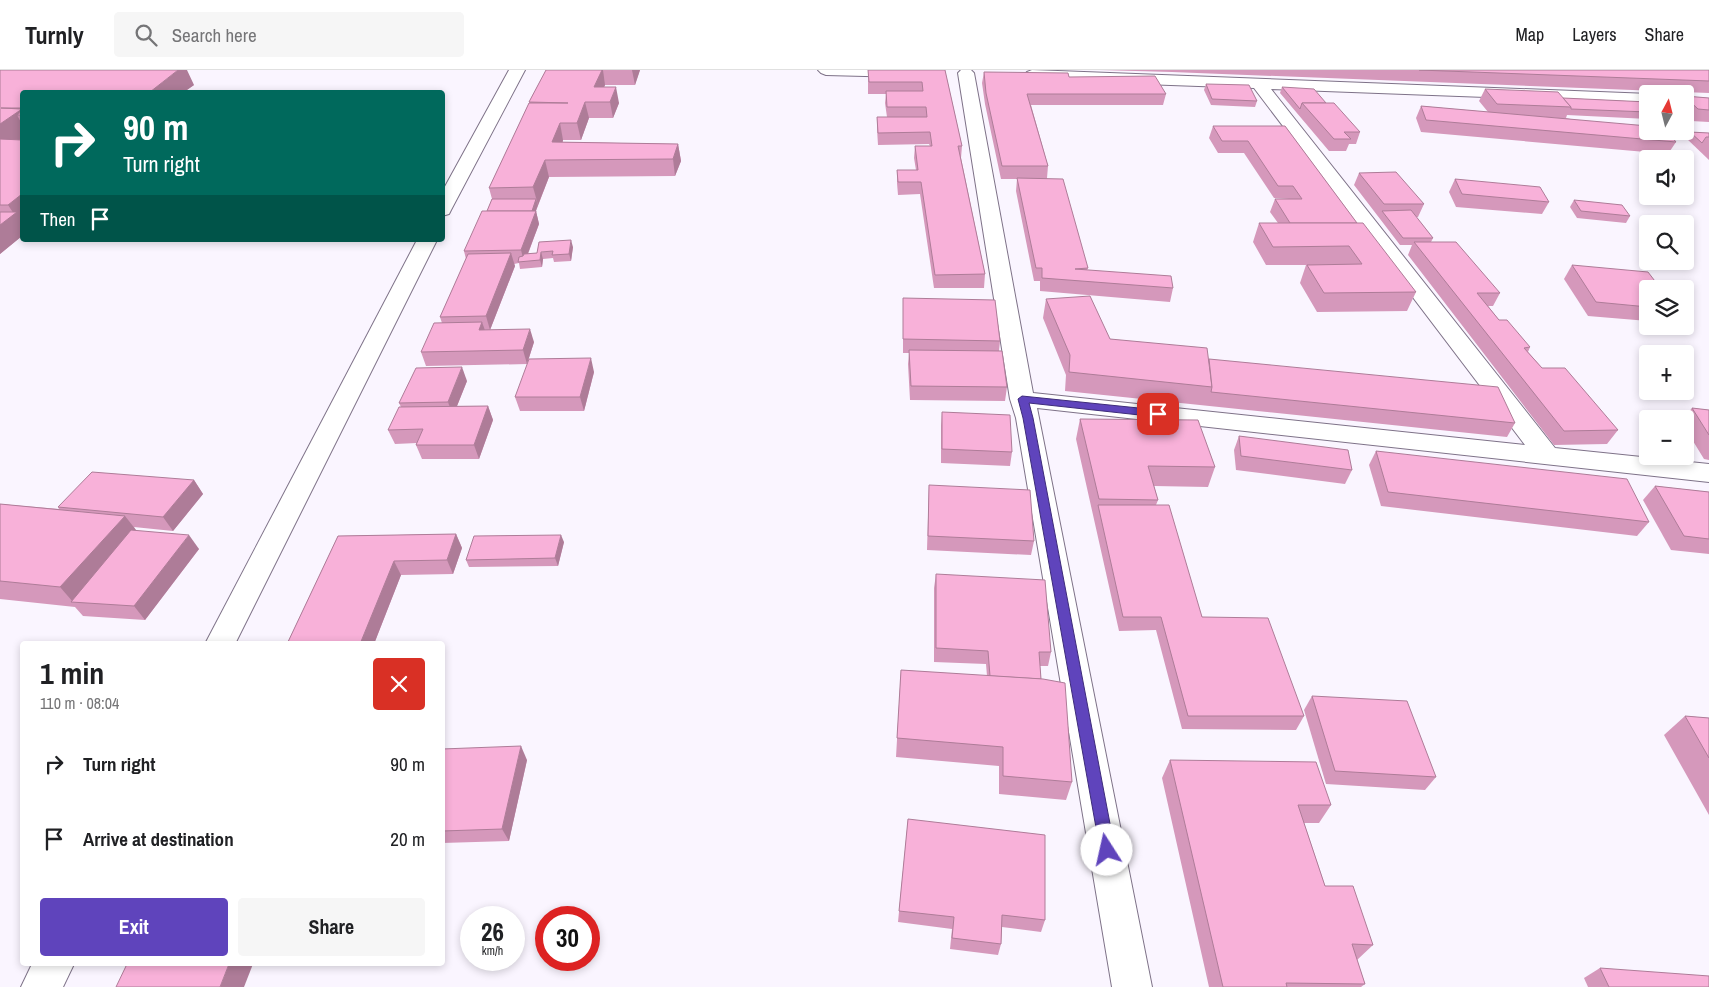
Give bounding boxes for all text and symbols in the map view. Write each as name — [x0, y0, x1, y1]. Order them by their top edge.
search box — [114, 12, 464, 57]
text: Turnly — [25, 19, 84, 51]
icon: search — [132, 21, 160, 49]
text: Search here — [172, 22, 257, 48]
text: Map — [1516, 22, 1544, 47]
text: Layers — [1572, 22, 1617, 47]
text: Share — [1645, 22, 1684, 47]
north arrow — [1639, 85, 1694, 140]
map controls — [1639, 85, 1694, 465]
text: 90 m — [123, 104, 188, 151]
icon: right — [40, 110, 105, 175]
text: Turn right — [123, 149, 200, 179]
button: sound — [1639, 150, 1694, 205]
icon: arrive — [86, 205, 114, 233]
text: Then — [40, 206, 76, 232]
button: search — [1639, 215, 1694, 270]
button: layers — [1639, 280, 1694, 335]
button: + — [1639, 345, 1694, 400]
pin — [1137, 393, 1179, 435]
icon: arrive — [1144, 400, 1172, 428]
button: − — [1639, 410, 1694, 465]
text: 1 min — [40, 653, 104, 693]
button: close — [373, 658, 425, 710]
text: 110 m · 08:04 — [40, 692, 119, 714]
icon: right — [40, 750, 68, 778]
text: Turn right — [83, 751, 155, 777]
text: 90 m — [390, 751, 425, 777]
position arrow — [1080, 823, 1132, 875]
icon: arrive — [40, 825, 68, 853]
text: Arrive at destination — [83, 826, 234, 852]
text: 20 m — [390, 826, 425, 852]
button: Exit — [40, 898, 228, 956]
button: Share — [238, 898, 425, 956]
speed limit sign: 30 — [535, 906, 600, 971]
text: 26 — [481, 915, 504, 949]
text: km/h — [482, 943, 503, 959]

